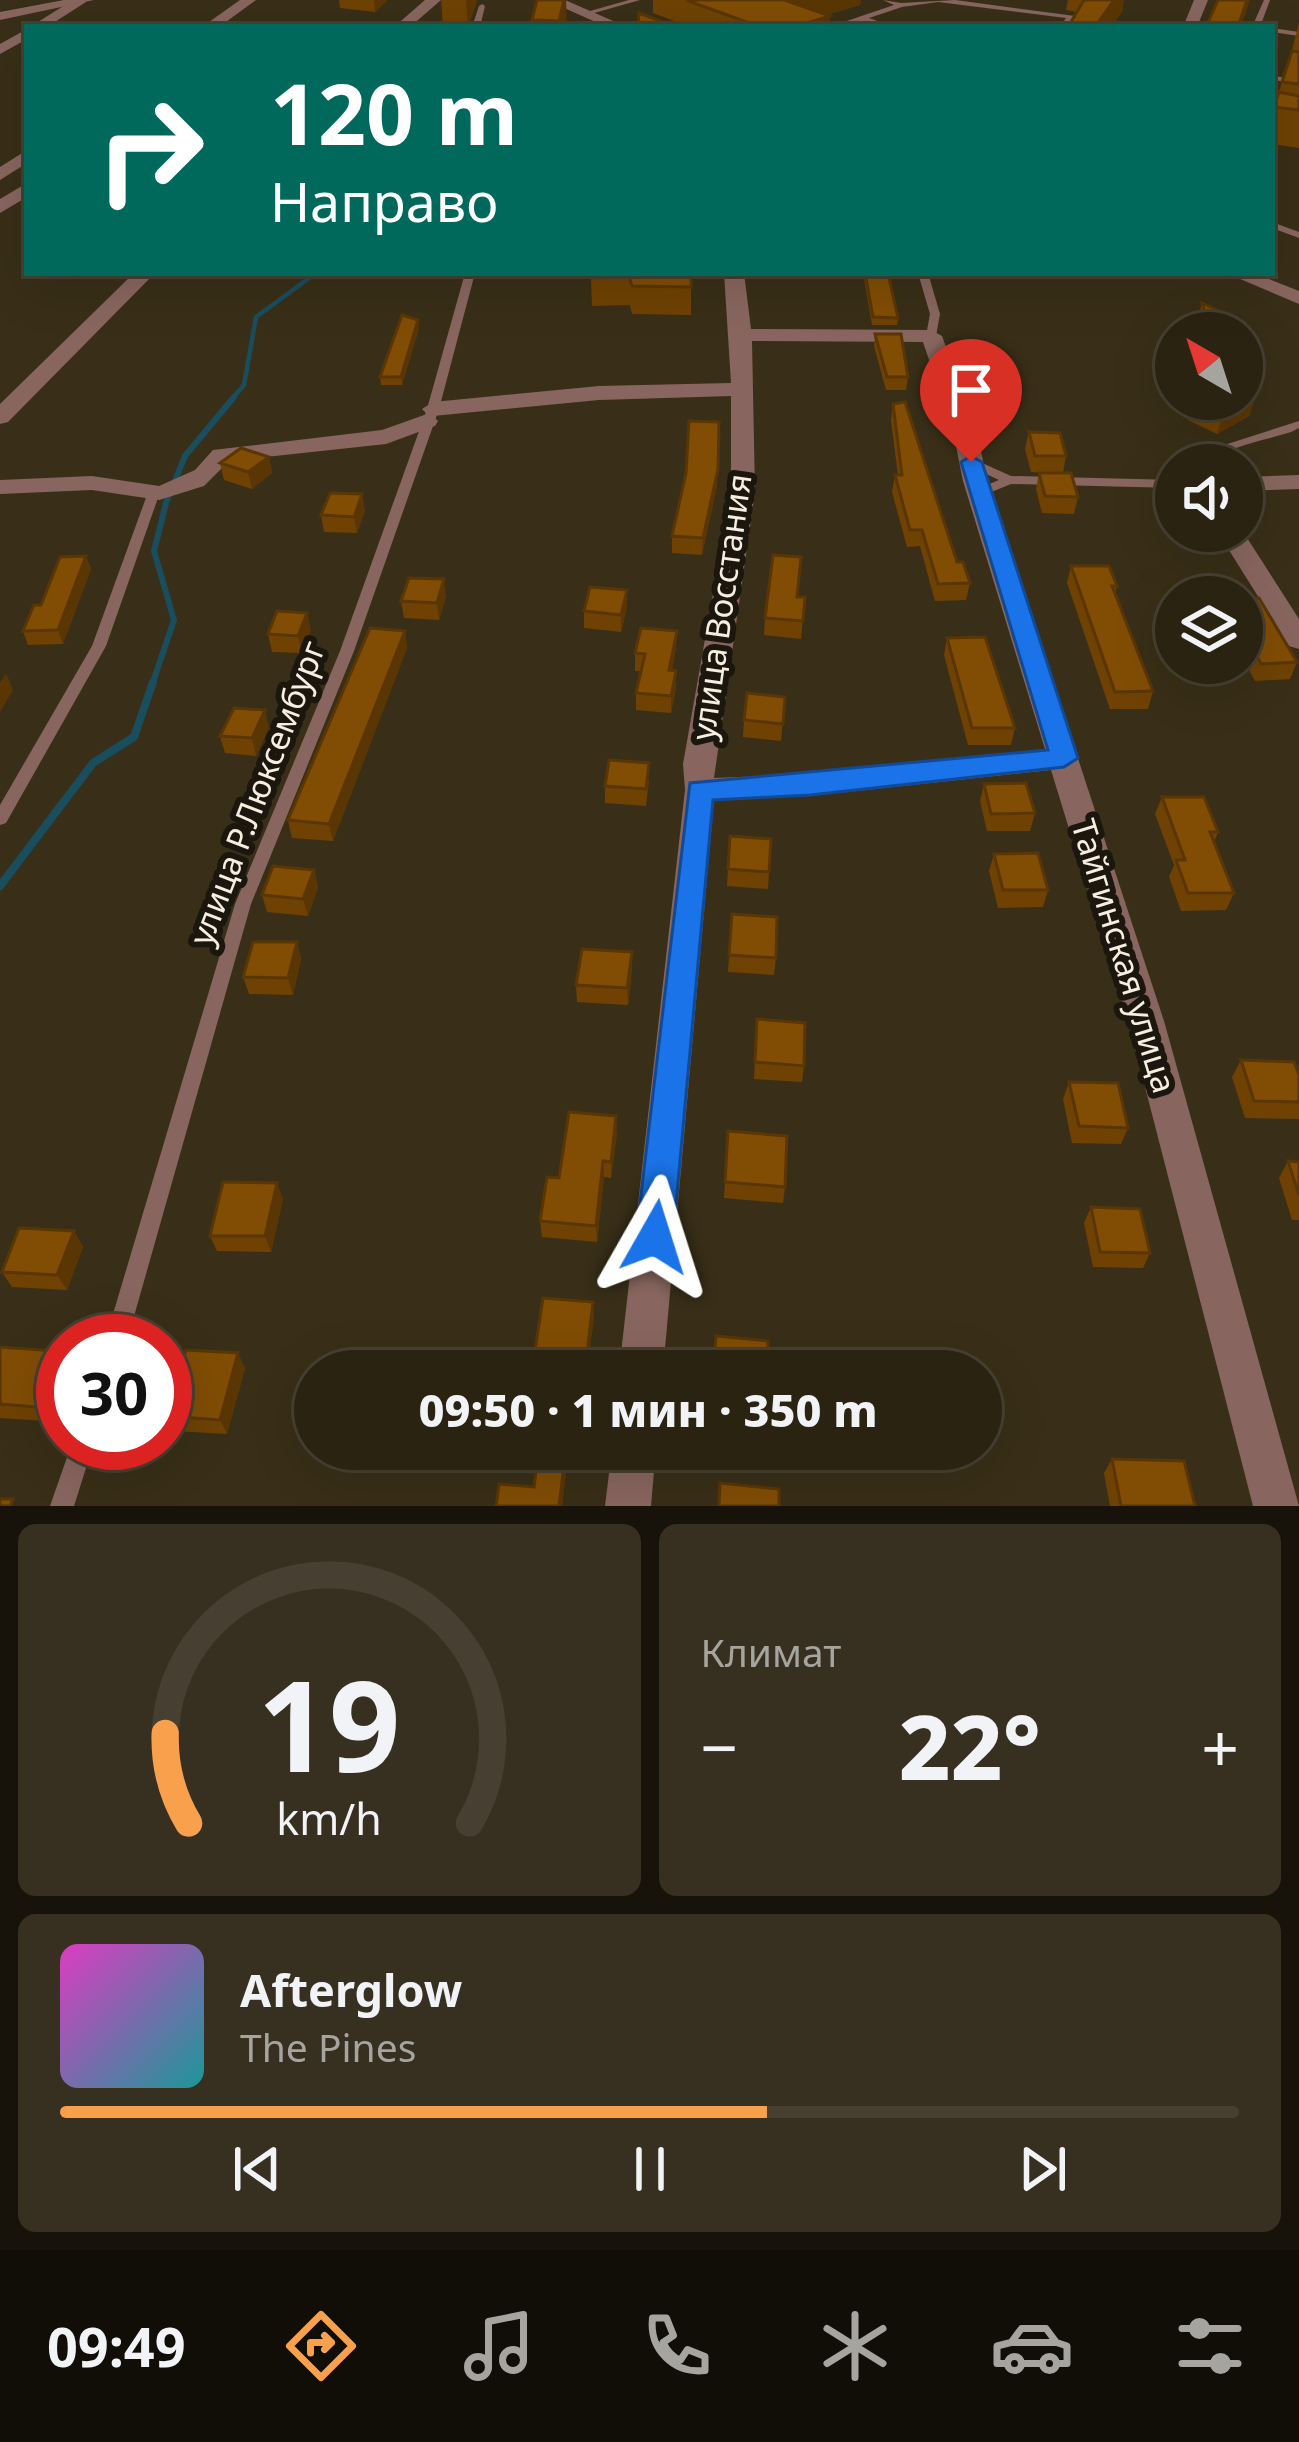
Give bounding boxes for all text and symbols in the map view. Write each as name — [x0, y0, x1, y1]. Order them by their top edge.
text: 120 m — [270, 55, 518, 170]
icon: right — [72, 72, 228, 228]
text: Направо — [270, 164, 498, 238]
north arrow — [1155, 312, 1263, 420]
map controls — [1155, 312, 1263, 684]
pin — [920, 339, 1022, 462]
icon: arrive — [938, 357, 1004, 423]
button: sound — [1155, 444, 1263, 552]
street label: улица Восстания — [680, 471, 761, 743]
button: layers — [1155, 576, 1263, 684]
street label: улица Р.Люксембург — [178, 634, 335, 951]
street label: Тайгинская улица — [1061, 814, 1187, 1098]
position arrow — [592, 1174, 718, 1300]
speed limit sign: 30 — [36, 1314, 192, 1470]
text: 09:50 · 1 мин · 350 m — [418, 1379, 878, 1440]
text: Климат — [701, 1625, 841, 1678]
text: 19 — [258, 1639, 401, 1809]
text: 22° — [899, 1684, 1041, 1806]
text: − — [701, 1701, 738, 1791]
text: + — [1201, 1701, 1239, 1791]
text: km/h — [277, 1789, 382, 1848]
text: Afterglow — [240, 1959, 462, 2020]
text: The Pines — [240, 2020, 416, 2073]
icon: previous — [224, 2136, 290, 2202]
icon: pause — [617, 2136, 683, 2202]
icon: next — [1010, 2136, 1076, 2202]
icon: directions — [279, 2304, 363, 2388]
icon: music — [457, 2304, 541, 2388]
icon: phone — [635, 2304, 719, 2388]
icon: climate — [813, 2304, 897, 2388]
icon: car — [990, 2304, 1074, 2388]
icon: filters — [1168, 2304, 1252, 2388]
text: 09:49 — [47, 2309, 186, 2383]

